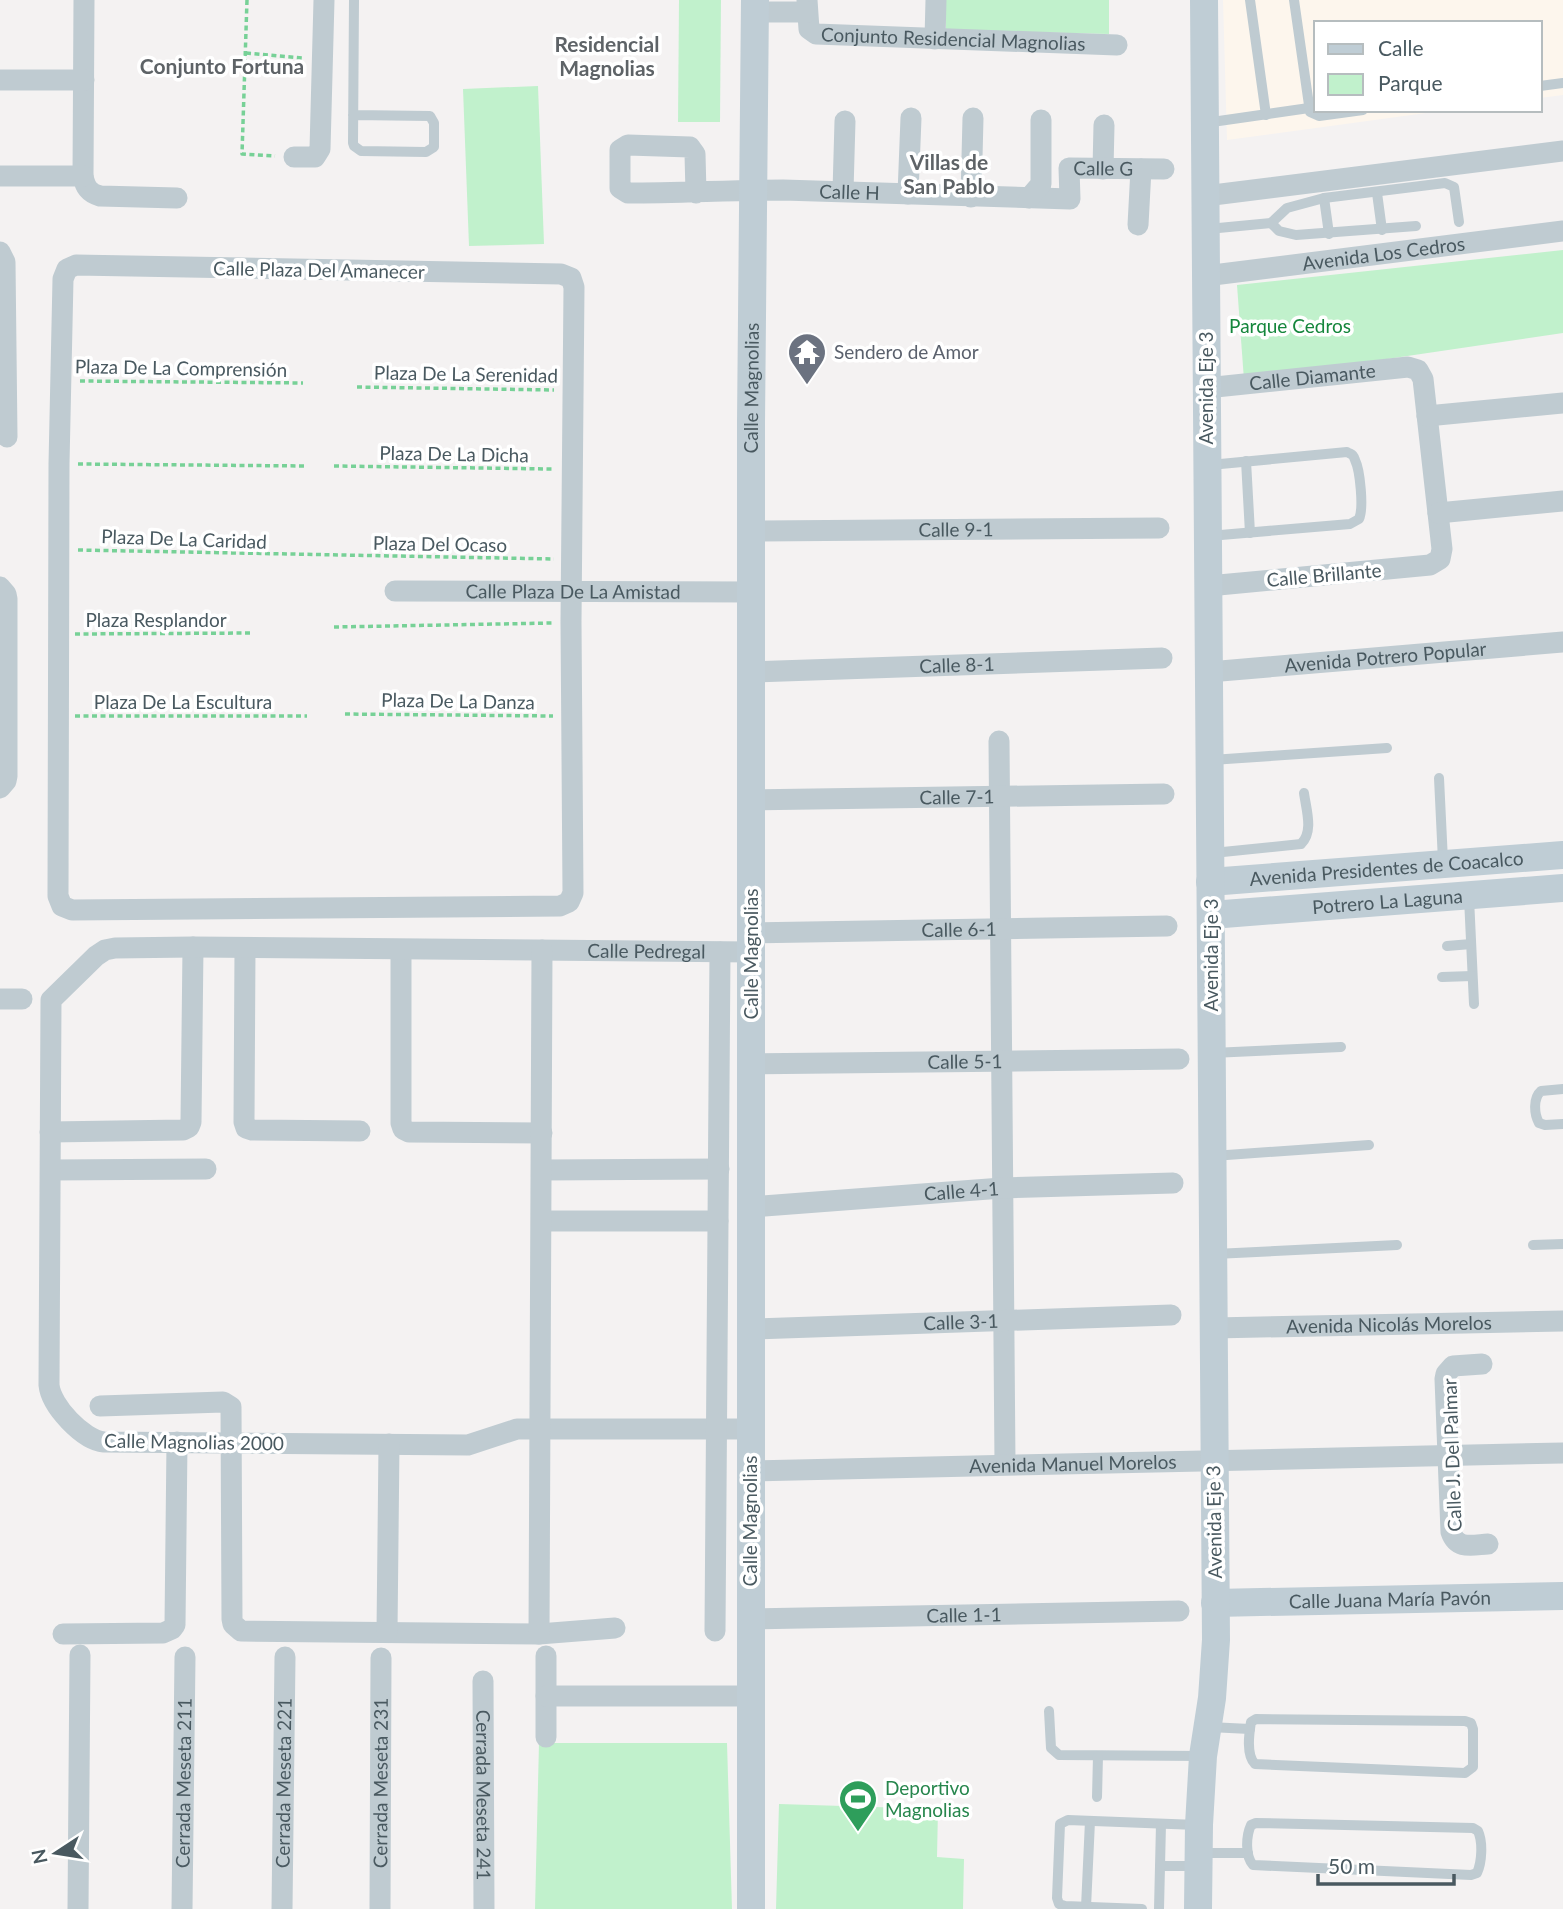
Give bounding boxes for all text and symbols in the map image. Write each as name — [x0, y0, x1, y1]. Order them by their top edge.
legend — [1314, 21, 1542, 112]
street label: Conjunto Residencial Magnolias — [821, 22, 1086, 55]
district label: Residencial Magnolias — [555, 31, 659, 80]
text: Calle — [1378, 35, 1423, 60]
district label: Conjunto Fortuna — [140, 53, 304, 78]
text: Parque — [1378, 70, 1443, 95]
district label: Villas de San Pablo — [903, 149, 995, 198]
street label: Calle G — [1073, 156, 1133, 180]
street label: Calle H — [819, 179, 880, 204]
street label: Avenida Los Cedros — [1301, 231, 1466, 275]
street label: Calle Plaza Del Amanecer — [213, 256, 425, 283]
park label: Parque Cedros — [1229, 314, 1351, 337]
street label: Calle Magnolias — [739, 322, 763, 453]
temple icon: Sendero de Amor — [786, 331, 828, 386]
street label: Avenida Eje 3 — [1194, 331, 1217, 445]
place label: Sendero de Amor — [834, 340, 979, 363]
street label: Plaza De La Comprensión — [75, 354, 287, 381]
street label: Calle Diamante — [1248, 358, 1377, 394]
street label: Plaza De La Serenidad — [374, 360, 558, 387]
street label: Plaza De La Dicha — [379, 441, 529, 466]
street label: Calle 9-1 — [918, 517, 994, 541]
street label: Plaza De La Caridad — [101, 524, 267, 553]
street label: Plaza Del Ocaso — [373, 531, 507, 556]
street label: Calle Brillante — [1266, 558, 1382, 591]
street label: Calle Plaza De La Amistad — [465, 579, 681, 603]
street label: Plaza Resplandor — [85, 608, 227, 631]
street label: Avenida Potrero Popular — [1283, 637, 1487, 677]
street label: Calle 8-1 — [919, 652, 995, 677]
street label: Plaza De La Danza — [381, 688, 535, 713]
street label: Plaza De La Escultura — [94, 690, 272, 713]
street label: Calle 7-1 — [919, 784, 995, 809]
street label: Avenida Presidentes de Coacalco — [1249, 846, 1524, 890]
street label: Potrero La Laguna — [1311, 884, 1464, 918]
street label: Calle Magnolias — [739, 889, 762, 1019]
street label: Avenida Eje 3 — [1199, 898, 1222, 1012]
street label: Calle 6-1 — [921, 917, 997, 941]
street label: Calle Pedregal — [587, 939, 706, 963]
street label: Calle 5-1 — [927, 1049, 1003, 1073]
street label: Calle 4-1 — [923, 1176, 1000, 1205]
street label: Calle 3-1 — [923, 1309, 999, 1334]
street label: Avenida Nicolás Morelos — [1286, 1310, 1492, 1338]
street label: Calle J. Del Palmar — [1437, 1378, 1466, 1532]
street label: Calle Magnolias 2000 — [104, 1428, 284, 1455]
street label: Avenida Manuel Morelos — [969, 1450, 1177, 1477]
street label: Calle Magnolias — [738, 1456, 761, 1586]
street label: Avenida Eje 3 — [1201, 1465, 1226, 1579]
street label: Calle Juana María Pavón — [1289, 1585, 1491, 1613]
street label: Calle 1-1 — [926, 1602, 1002, 1627]
street label: Cerrada Meseta 211 — [170, 1698, 196, 1868]
street label: Cerrada Meseta 221 — [270, 1698, 296, 1868]
street label: Cerrada Meseta 231 — [368, 1698, 392, 1868]
street label: Cerrada Meseta 241 — [472, 1710, 496, 1880]
place label: Deportivo Magnolias — [885, 1776, 970, 1821]
sports icon: Deportivo Magnolias — [837, 1778, 879, 1833]
north arrow — [21, 1818, 91, 1888]
scale bar — [1318, 1842, 1454, 1886]
text: N — [26, 1847, 52, 1866]
text: 50 m — [1328, 1853, 1375, 1878]

